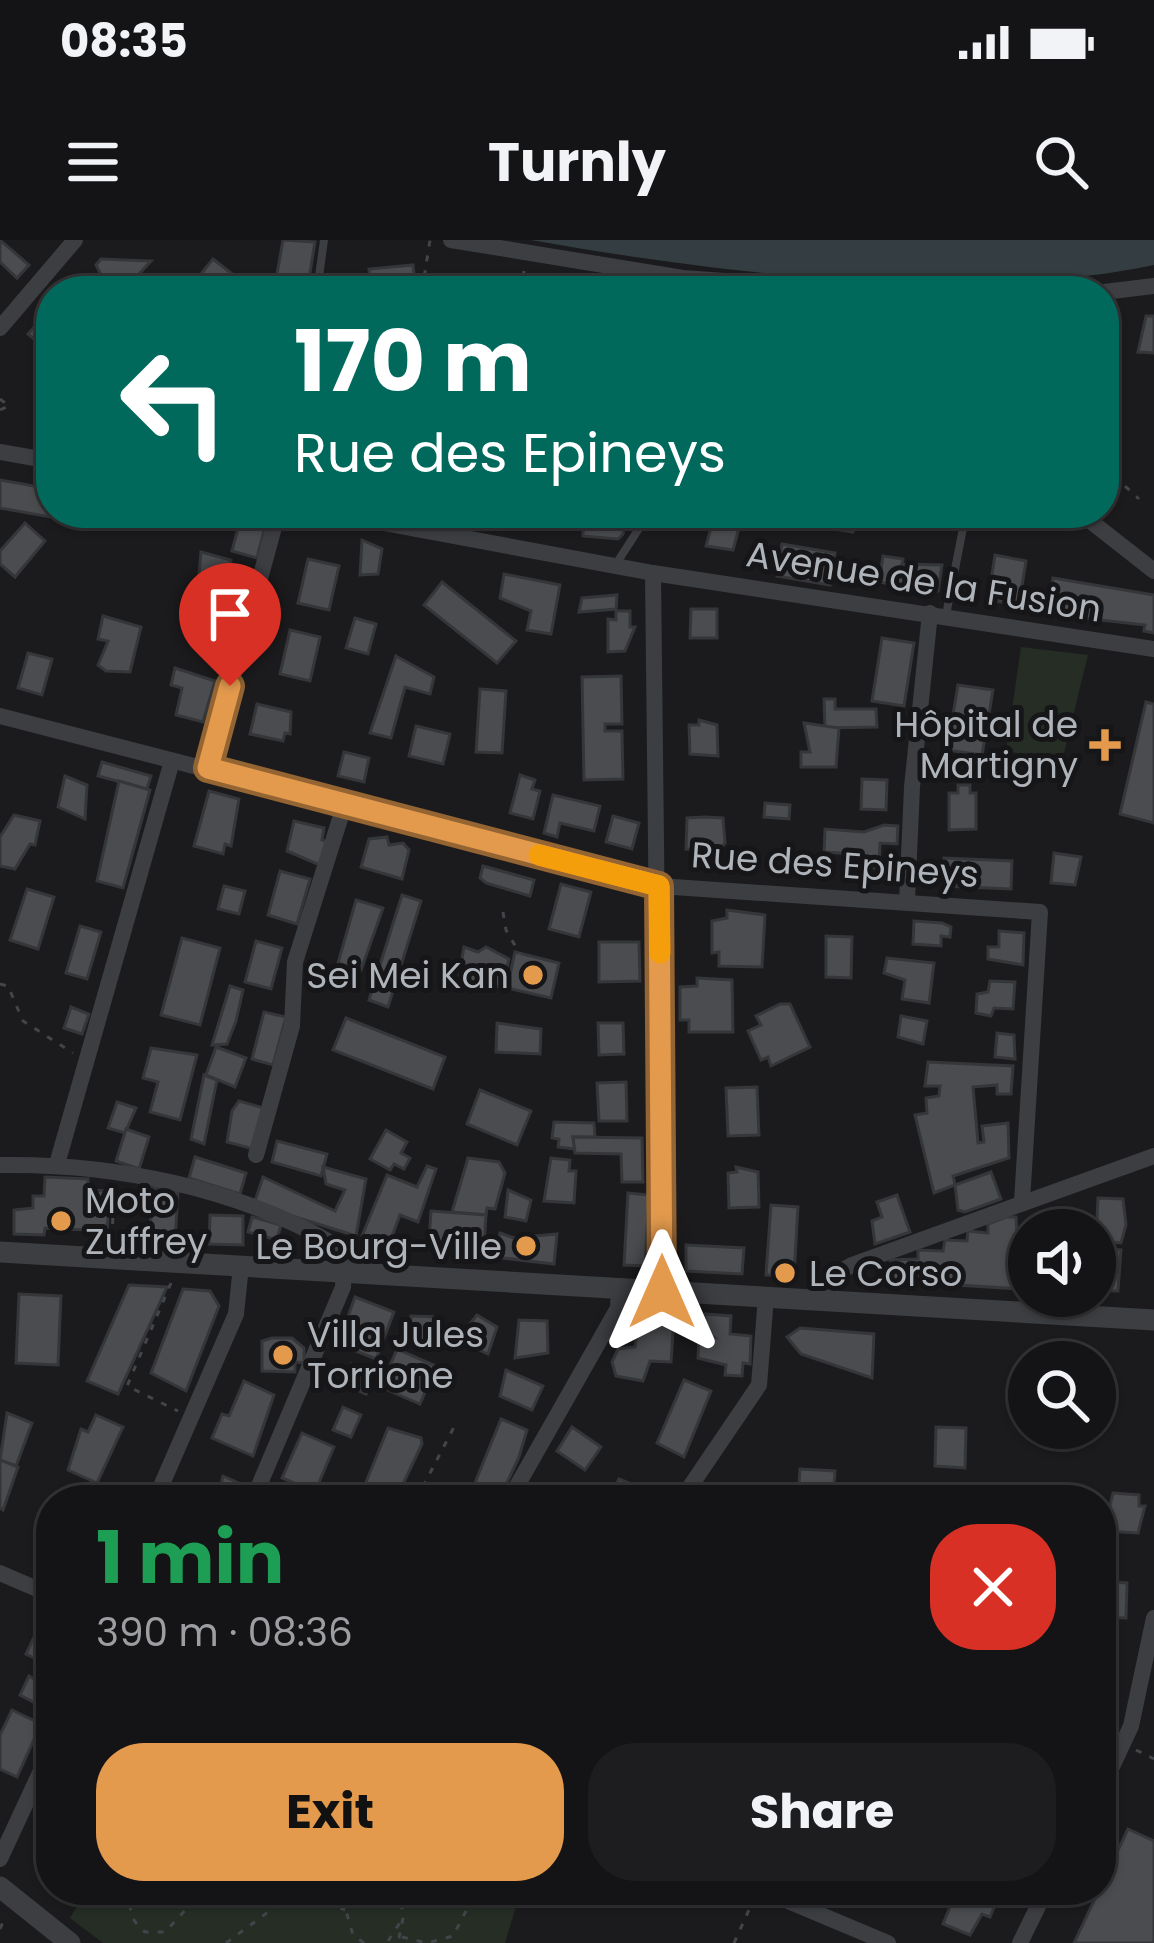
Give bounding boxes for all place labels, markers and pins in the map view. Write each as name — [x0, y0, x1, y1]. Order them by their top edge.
pin — [179, 563, 281, 686]
place label: Hôpital de Martigny — [894, 699, 1078, 791]
marker: Hôpital de Martigny — [1089, 729, 1121, 761]
place label: Sei Mei Kan — [306, 950, 509, 1001]
marker: Sei Mei Kan — [520, 962, 546, 988]
place label: Moto Zuffrey — [85, 1175, 207, 1267]
marker: Moto Zuffrey — [48, 1208, 74, 1234]
place label: Le Bourg-Ville — [256, 1221, 502, 1272]
marker: Le Bourg-Ville — [513, 1233, 539, 1259]
place label: Le Corso — [809, 1248, 963, 1299]
marker: Le Corso — [772, 1260, 798, 1286]
place label: Villa Jules Torrione — [307, 1309, 484, 1401]
marker: Villa Jules Torrione — [270, 1342, 296, 1368]

